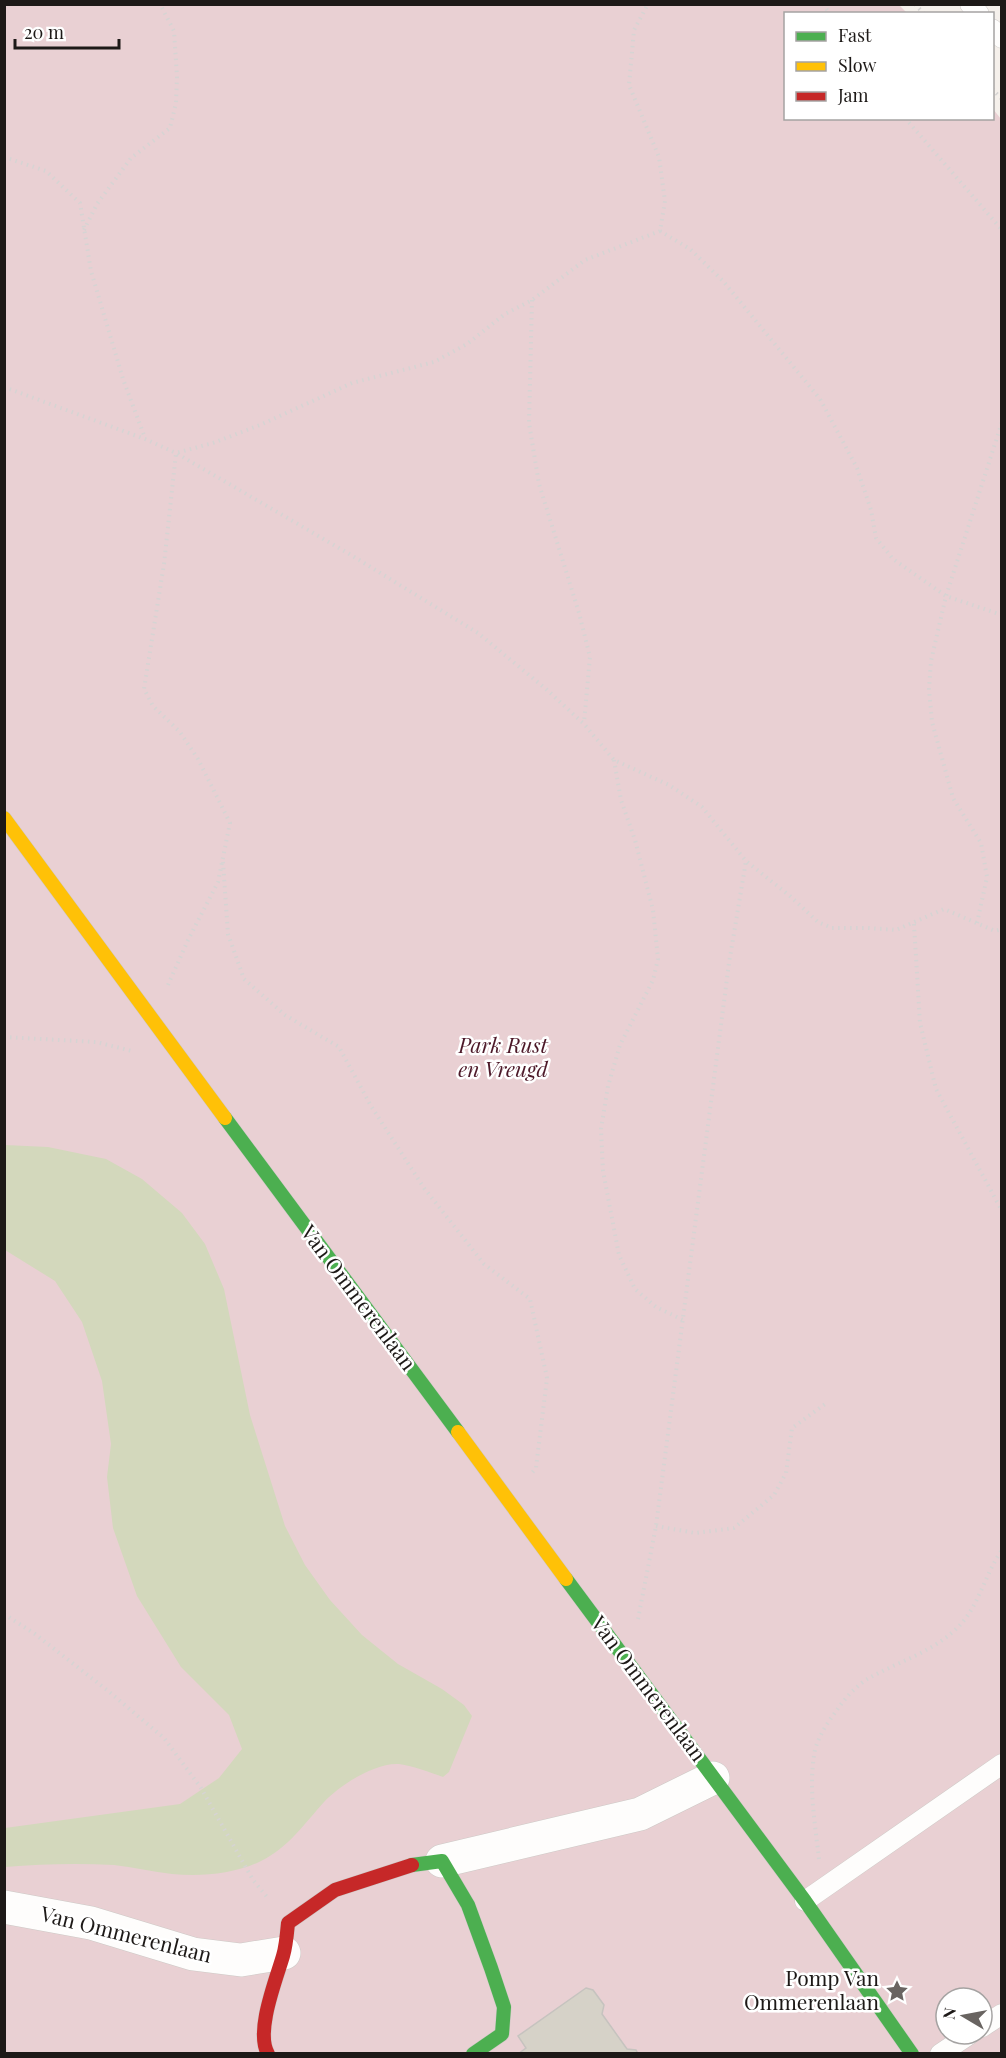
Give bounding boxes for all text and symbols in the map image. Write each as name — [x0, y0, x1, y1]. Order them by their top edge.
scale bar — [15, 12, 118, 50]
legend — [784, 12, 994, 120]
text: 20 m — [24, 20, 64, 44]
text: Fast — [838, 23, 872, 47]
text: Slow — [838, 53, 876, 77]
text: Jam — [837, 83, 868, 107]
park label: Park Rust en Vreugd — [457, 1030, 549, 1082]
street label: Van Ommerenlaan — [295, 1218, 424, 1376]
street label: Van Ommerenlaan — [585, 1609, 714, 1767]
street label: Van Ommerenlaan — [37, 1898, 215, 1968]
place label: Pomp Van Ommerenlaan — [744, 1963, 879, 2015]
place icon: Pomp Van Ommerenlaan — [884, 1978, 910, 2004]
north arrow — [934, 1986, 994, 2046]
text: N — [937, 2005, 960, 2021]

